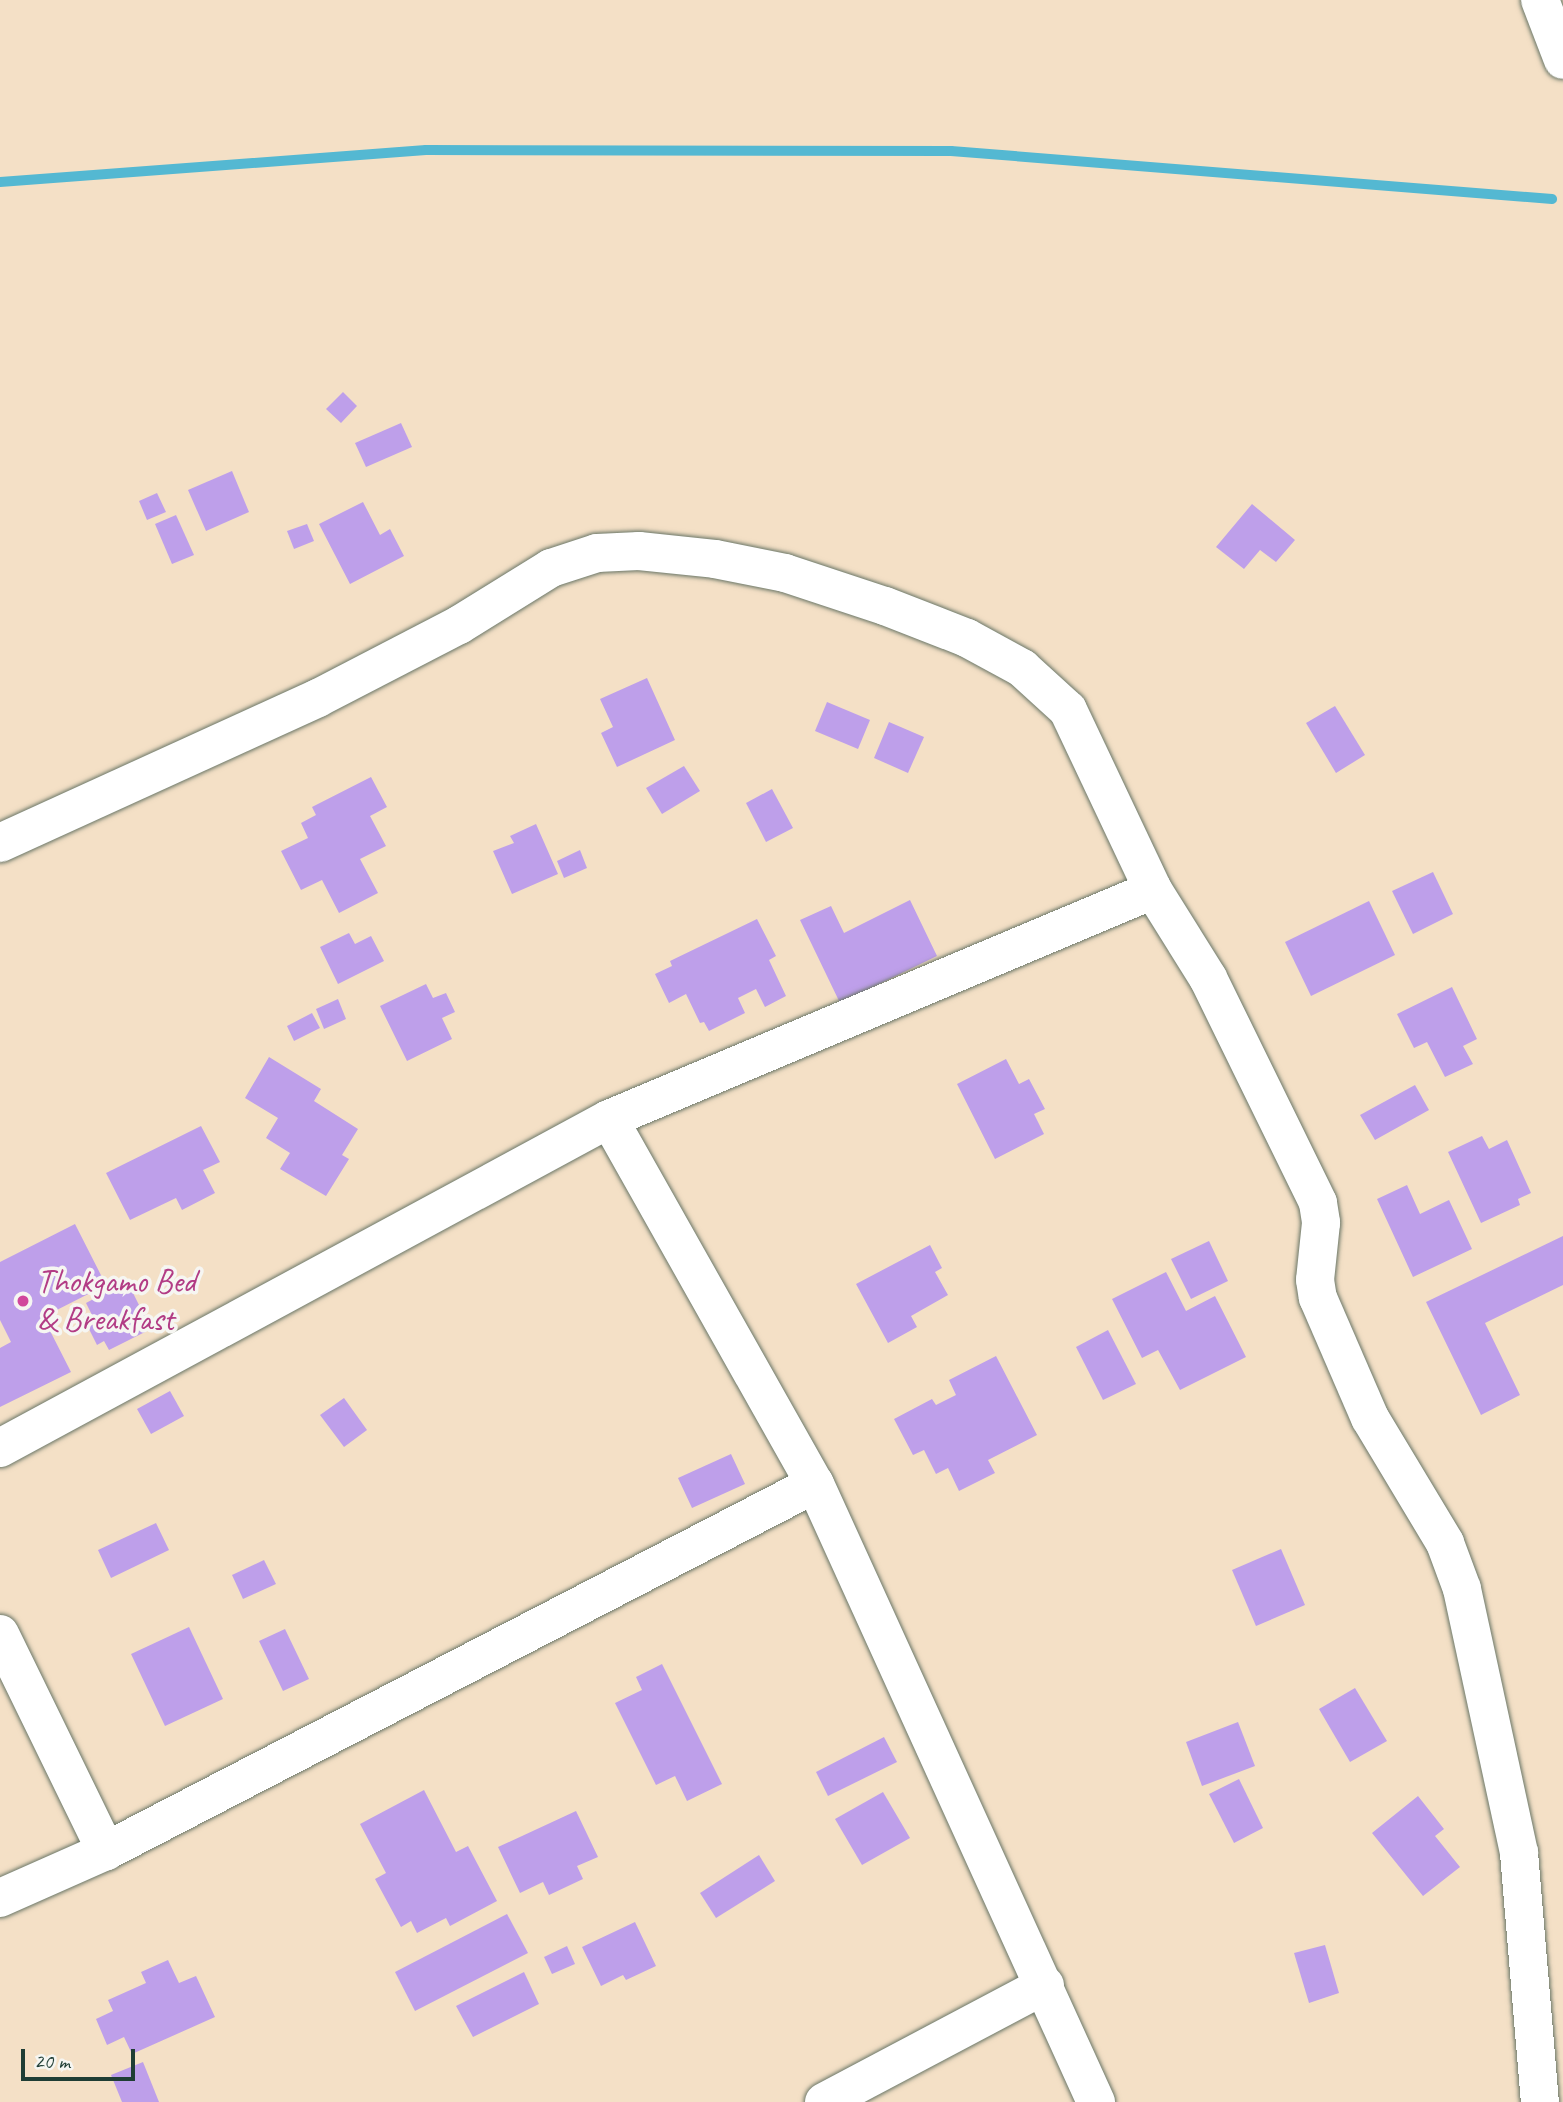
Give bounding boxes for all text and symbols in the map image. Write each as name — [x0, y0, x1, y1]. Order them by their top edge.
place label: Thokgamo Bed & Breakfast — [37, 1262, 196, 1340]
marker: Thokgamo Bed & Breakfast — [15, 1293, 31, 1309]
scale bar — [24, 2036, 138, 2080]
text: 20 m — [34, 2048, 70, 2074]

